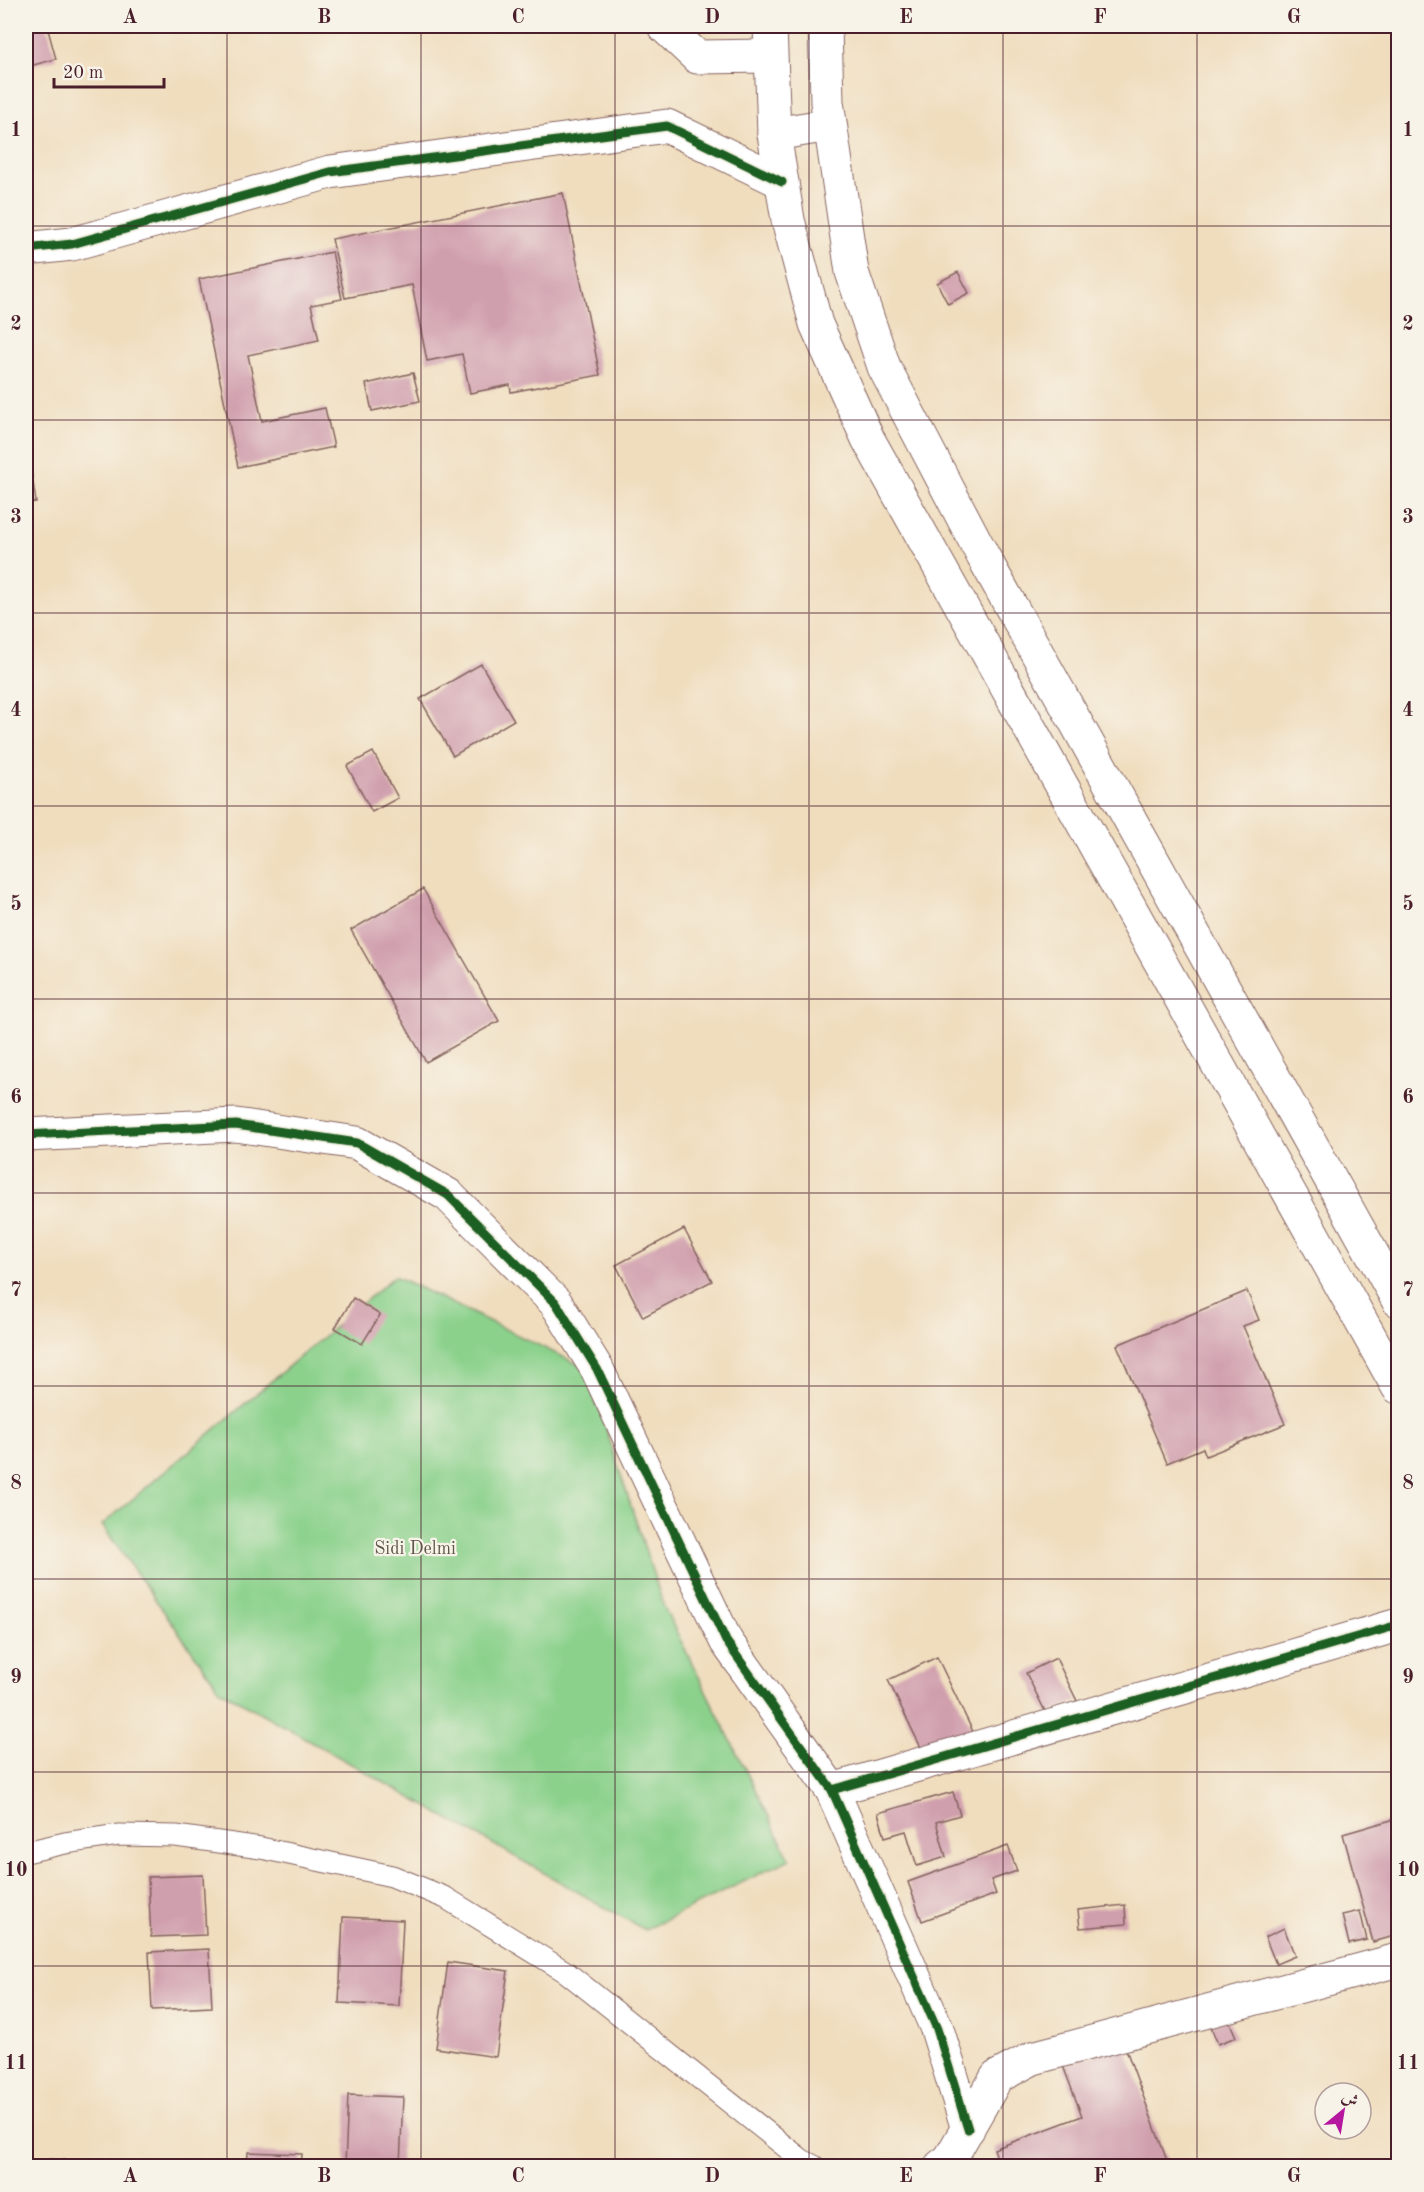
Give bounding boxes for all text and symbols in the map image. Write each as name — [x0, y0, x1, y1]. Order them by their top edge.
text: A — [122, 8, 138, 28]
text: B — [317, 8, 331, 28]
text: C — [511, 8, 525, 28]
text: D — [704, 8, 720, 28]
text: E — [899, 8, 913, 28]
text: F — [1093, 8, 1107, 28]
text: G — [1287, 8, 1301, 28]
scale bar — [54, 51, 164, 89]
text: 20 m — [63, 64, 103, 82]
text: 1 — [10, 121, 22, 141]
text: 1 — [1402, 121, 1414, 141]
text: 2 — [10, 315, 22, 335]
text: 2 — [1402, 315, 1414, 335]
text: 3 — [10, 508, 22, 528]
text: 3 — [1402, 508, 1414, 528]
text: 4 — [10, 701, 22, 721]
text: 4 — [1402, 701, 1414, 721]
text: 5 — [10, 894, 22, 915]
text: 5 — [1402, 894, 1414, 915]
text: 6 — [10, 1088, 22, 1108]
text: 6 — [1402, 1088, 1414, 1108]
text: 7 — [10, 1281, 22, 1301]
text: 7 — [1402, 1281, 1414, 1301]
text: 8 — [10, 1474, 22, 1494]
text: 8 — [1402, 1474, 1414, 1494]
park label: Sidi Delmi — [374, 1540, 456, 1558]
text: 9 — [10, 1668, 22, 1688]
text: 9 — [1402, 1668, 1414, 1688]
text: 10 — [4, 1861, 28, 1881]
text: 10 — [1396, 1861, 1420, 1881]
text: 11 — [4, 2054, 28, 2074]
text: 11 — [1396, 2054, 1420, 2074]
north arrow — [1313, 2081, 1373, 2141]
text: ش — [1339, 2089, 1360, 2111]
text: A — [122, 2167, 138, 2187]
text: B — [317, 2167, 331, 2187]
text: C — [511, 2167, 525, 2187]
text: D — [704, 2167, 720, 2187]
text: E — [899, 2167, 913, 2187]
text: F — [1093, 2167, 1107, 2187]
text: G — [1287, 2167, 1301, 2187]

